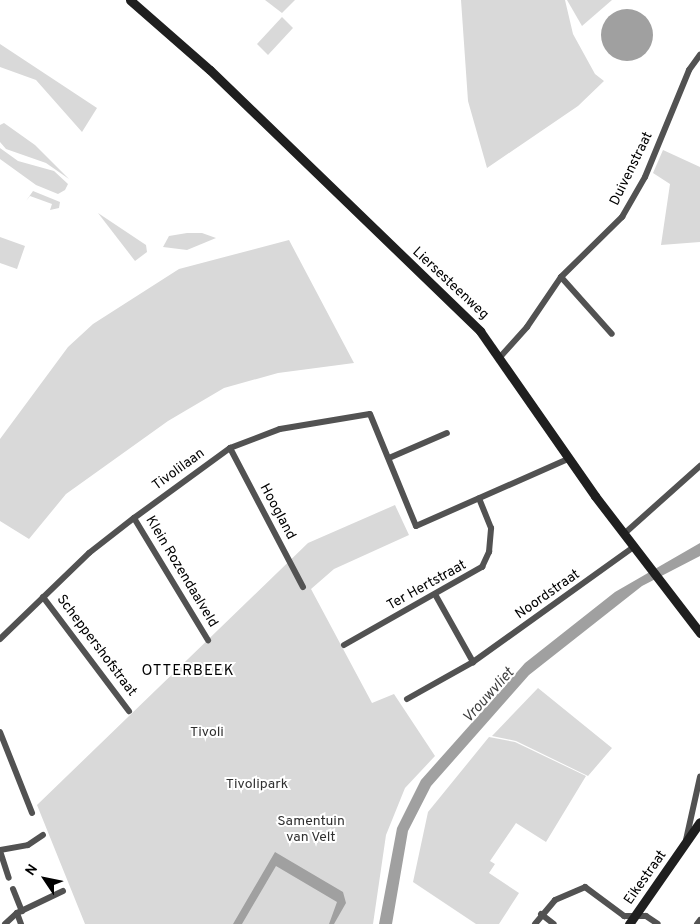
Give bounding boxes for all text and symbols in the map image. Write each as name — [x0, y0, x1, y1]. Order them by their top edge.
street label: Duivenstraat — [607, 129, 657, 209]
street label: Liersesteenweg — [408, 244, 492, 324]
street label: Tivolilaan — [150, 445, 208, 495]
street label: Hoogland — [255, 481, 299, 543]
street label: Klein Rozendaalveld — [141, 513, 221, 631]
street label: Ter Hertstraat — [385, 557, 469, 615]
street label: Noordstraat — [513, 567, 583, 623]
street label: Scheppershofstraat — [52, 592, 140, 700]
district label: OTTERBEEK — [140, 663, 236, 681]
water label: Vrouwvliet — [460, 665, 518, 727]
park label: Tivoli — [190, 725, 224, 741]
park label: Tivolipark — [226, 777, 288, 793]
park label: Samentuin van Velt — [277, 814, 345, 846]
street label: Eikestraat — [621, 848, 671, 908]
north arrow — [20, 854, 70, 904]
text: N — [22, 861, 42, 879]

